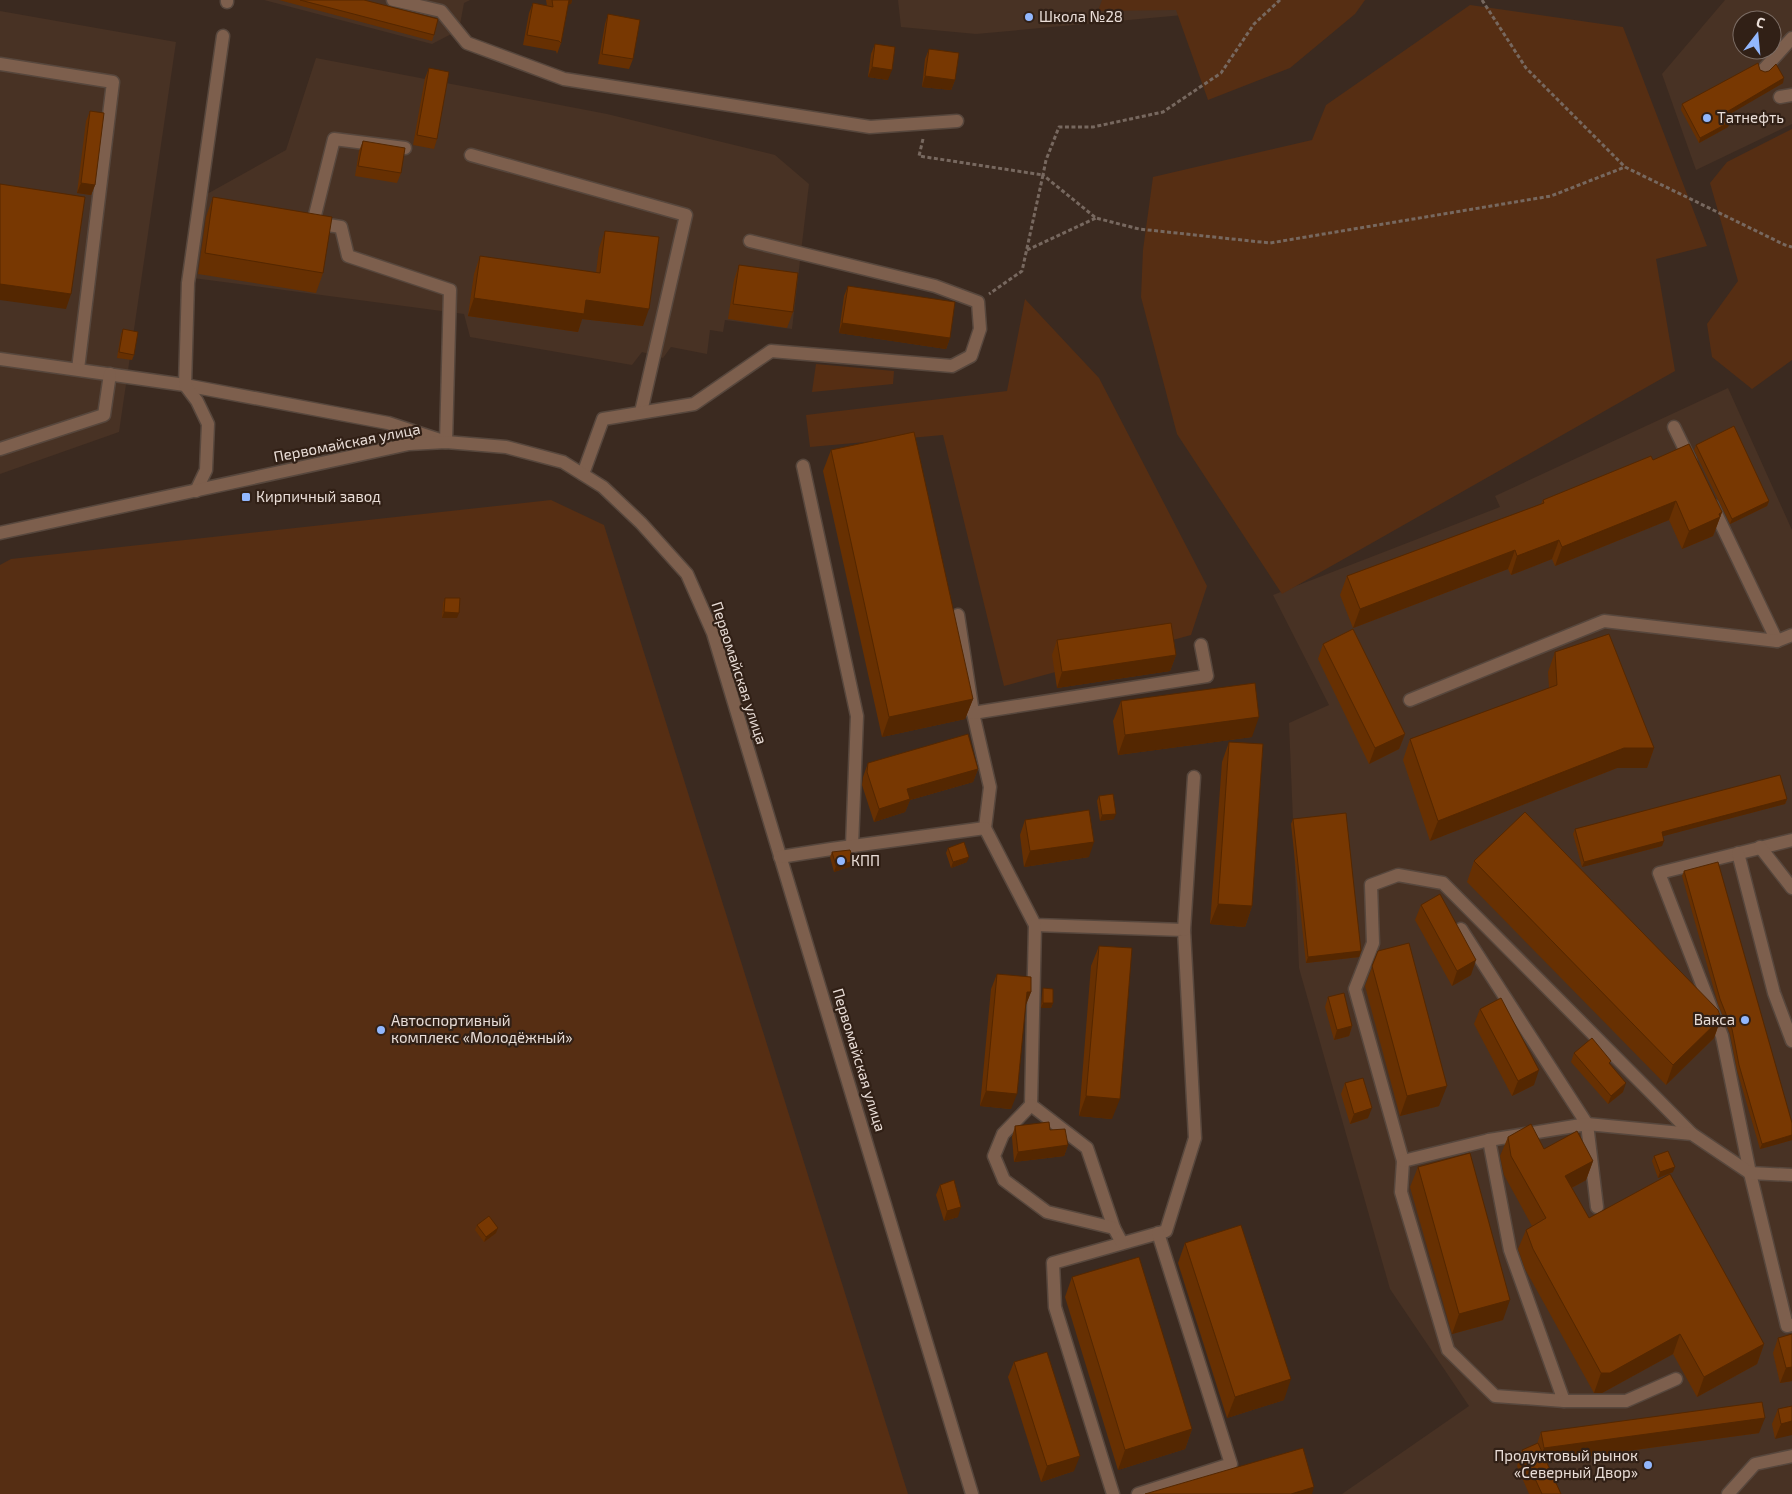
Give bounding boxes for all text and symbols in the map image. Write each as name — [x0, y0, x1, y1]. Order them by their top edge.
place label: Школа №28 — [1039, 7, 1123, 25]
north arrow — [1732, 10, 1782, 60]
marker: Школа №28 — [1023, 11, 1035, 23]
text: С — [1754, 13, 1767, 31]
place label: Татнефть — [1717, 108, 1784, 126]
marker: Татнефть — [1701, 112, 1713, 124]
street label: Первомайская улица — [272, 419, 422, 466]
place label: Кирпичный завод — [256, 487, 381, 505]
marker: Кирпичный завод — [240, 491, 252, 503]
street label: Первомайская улица — [707, 599, 772, 747]
place label: КПП — [851, 851, 880, 869]
marker: КПП — [835, 855, 847, 867]
street label: Первомайская улица — [829, 986, 890, 1134]
place label: Вакса — [1694, 1010, 1735, 1028]
place label: Автоспортивный комплекс «Молодёжный» — [391, 1011, 573, 1046]
marker: Вакса — [1739, 1014, 1751, 1026]
marker: Автоспортивный комплекс «Молодёжный» — [375, 1024, 387, 1036]
place label: Продуктовый рынок «Северный Двор» — [1494, 1446, 1638, 1481]
marker: Продуктовый рынок «Северный Двор» — [1642, 1459, 1654, 1471]

